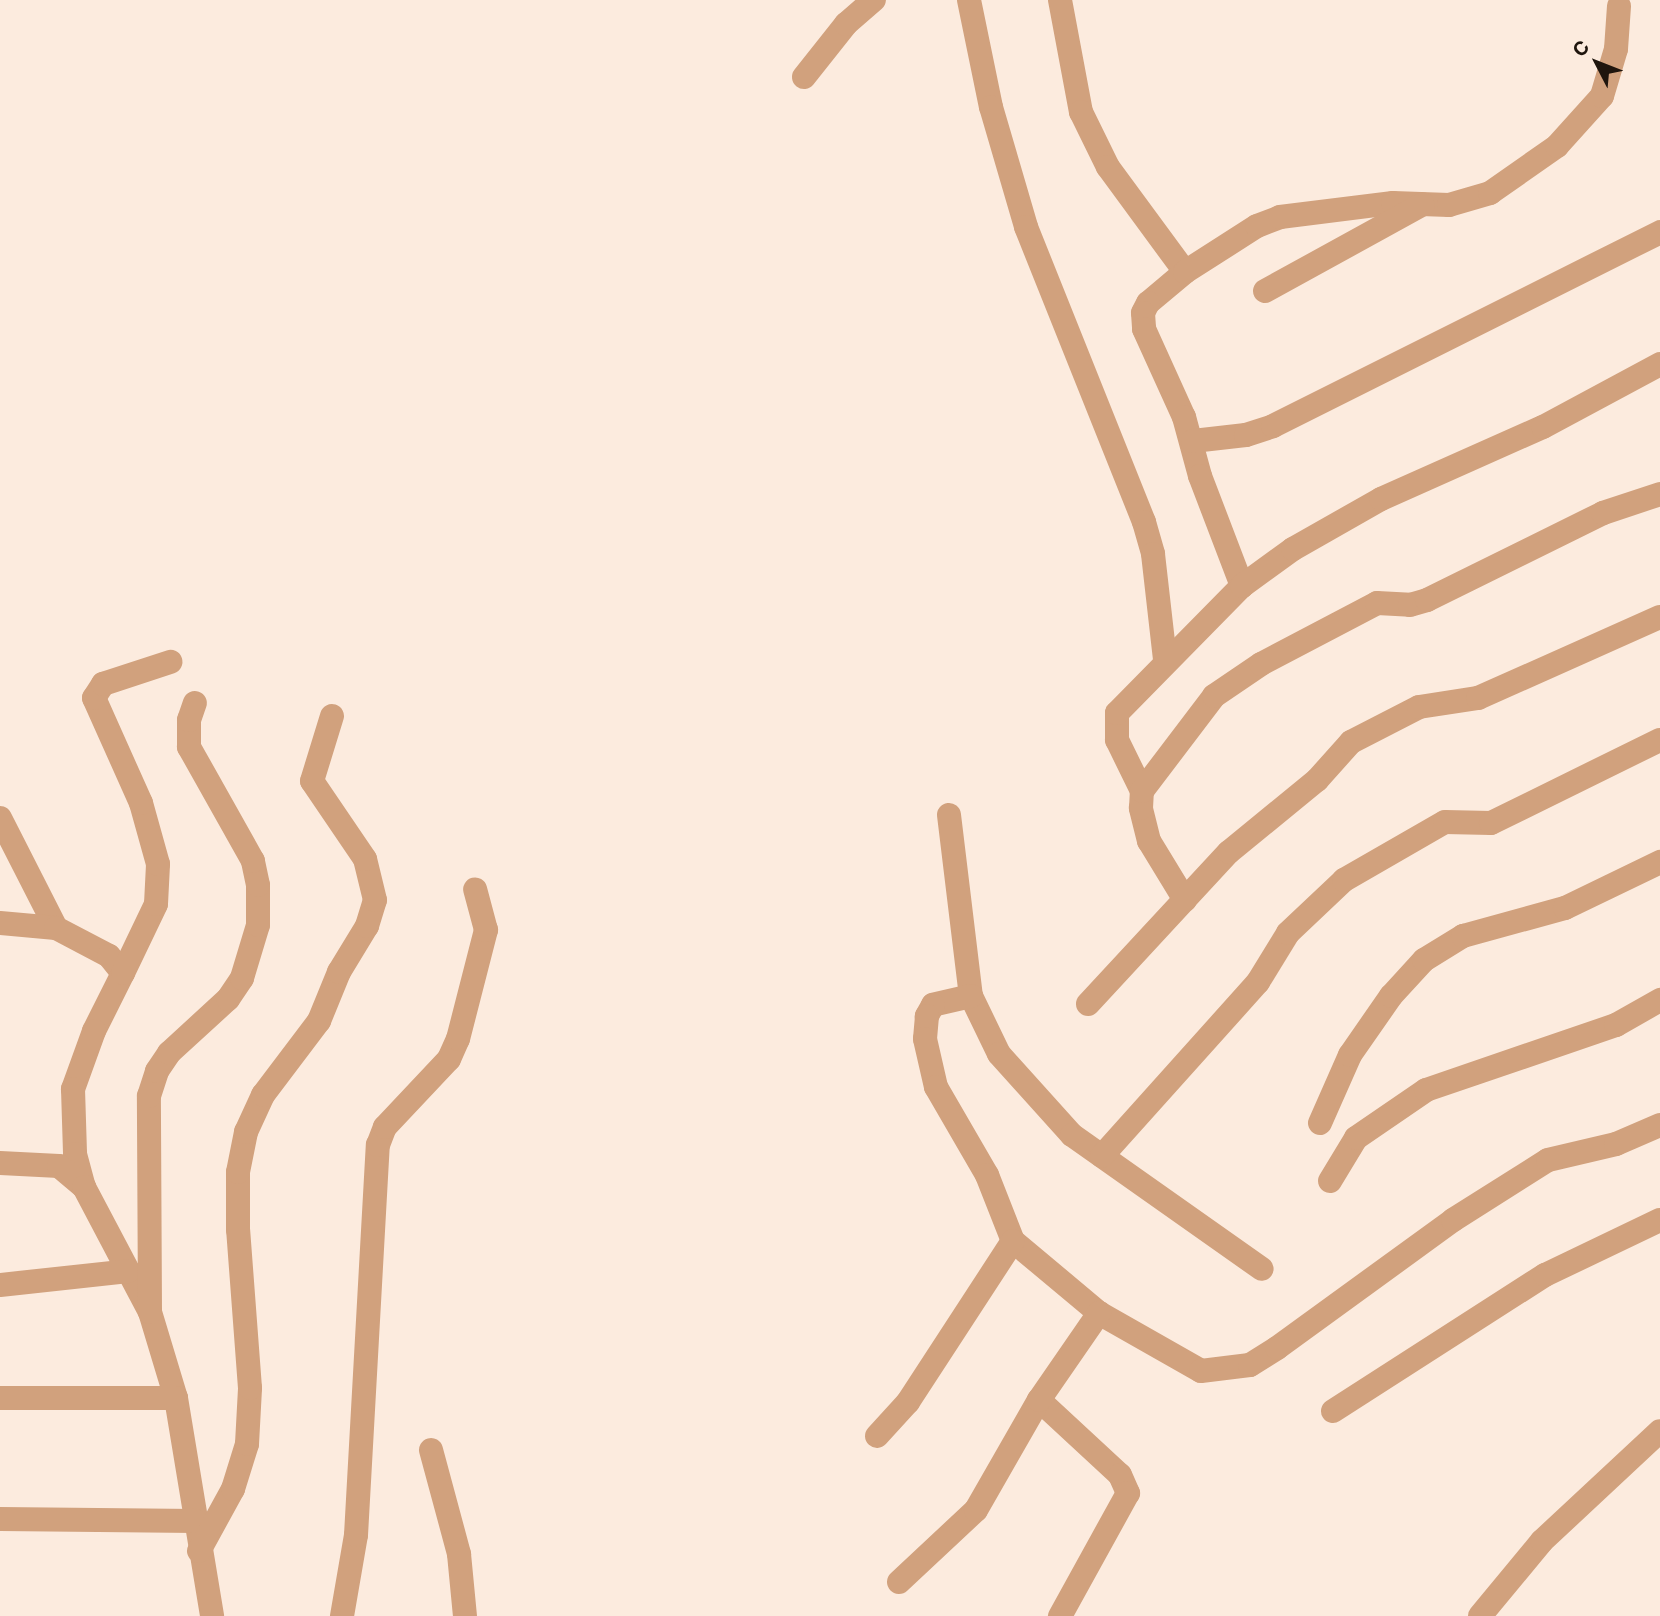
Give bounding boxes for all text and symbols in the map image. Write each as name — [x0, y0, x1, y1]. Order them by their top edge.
north arrow — [1562, 28, 1632, 98]
text: С — [1568, 36, 1594, 62]

